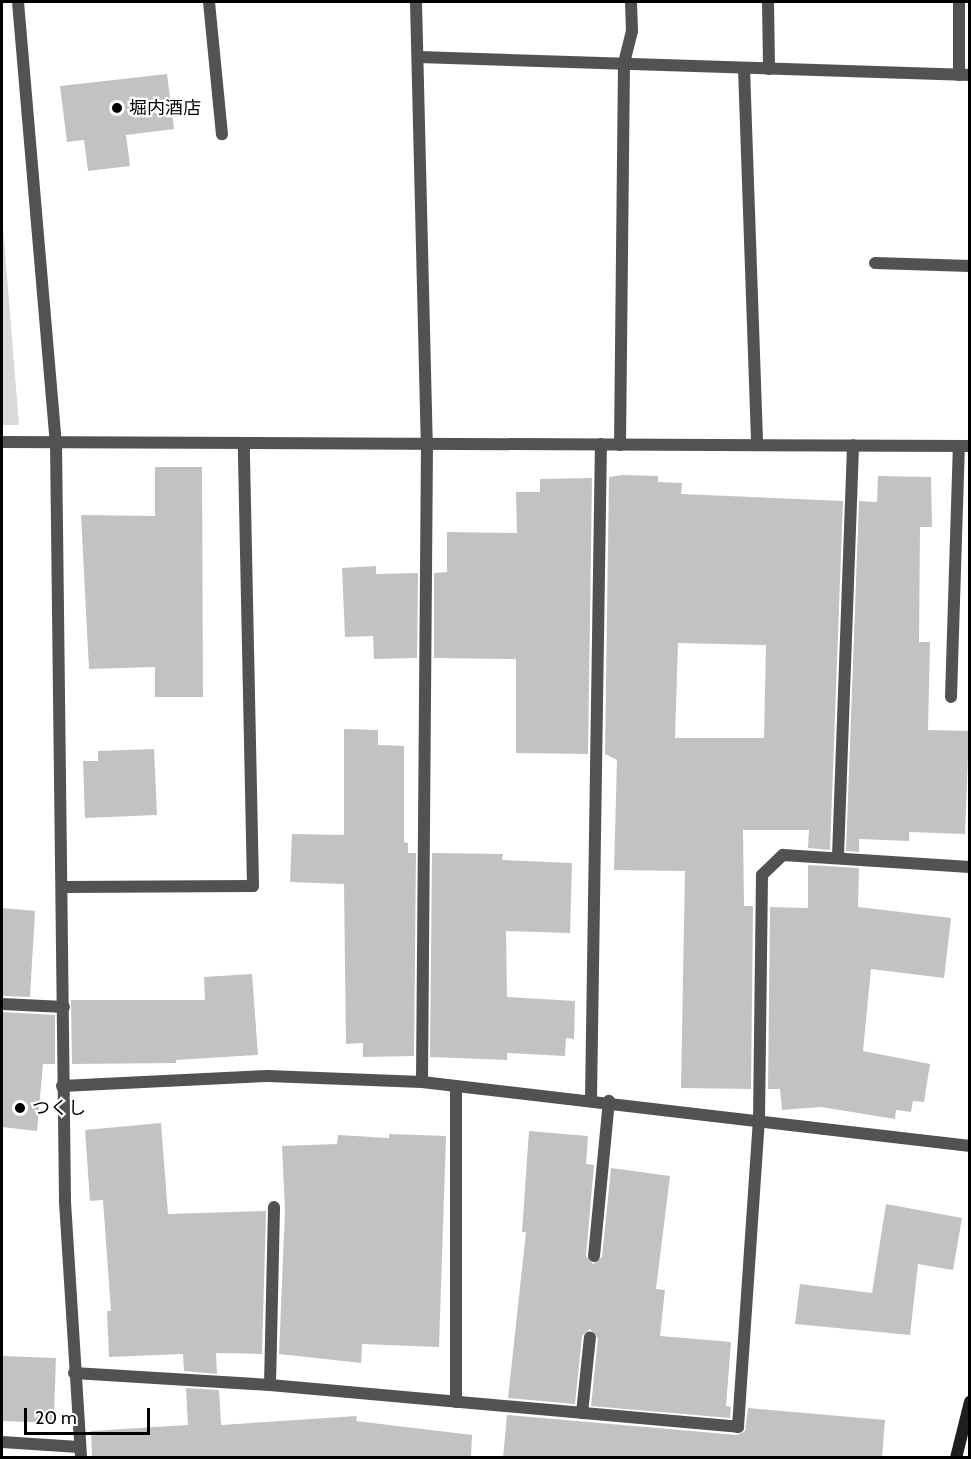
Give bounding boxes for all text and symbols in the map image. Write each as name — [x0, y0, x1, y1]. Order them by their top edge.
place label: 堀内酒店 — [129, 97, 201, 119]
marker: 堀内酒店 — [110, 101, 124, 115]
place label: つくし — [32, 1097, 86, 1119]
marker: つくし — [13, 1101, 27, 1115]
scale bar — [27, 1396, 153, 1434]
text: 20 m — [35, 1407, 77, 1429]

